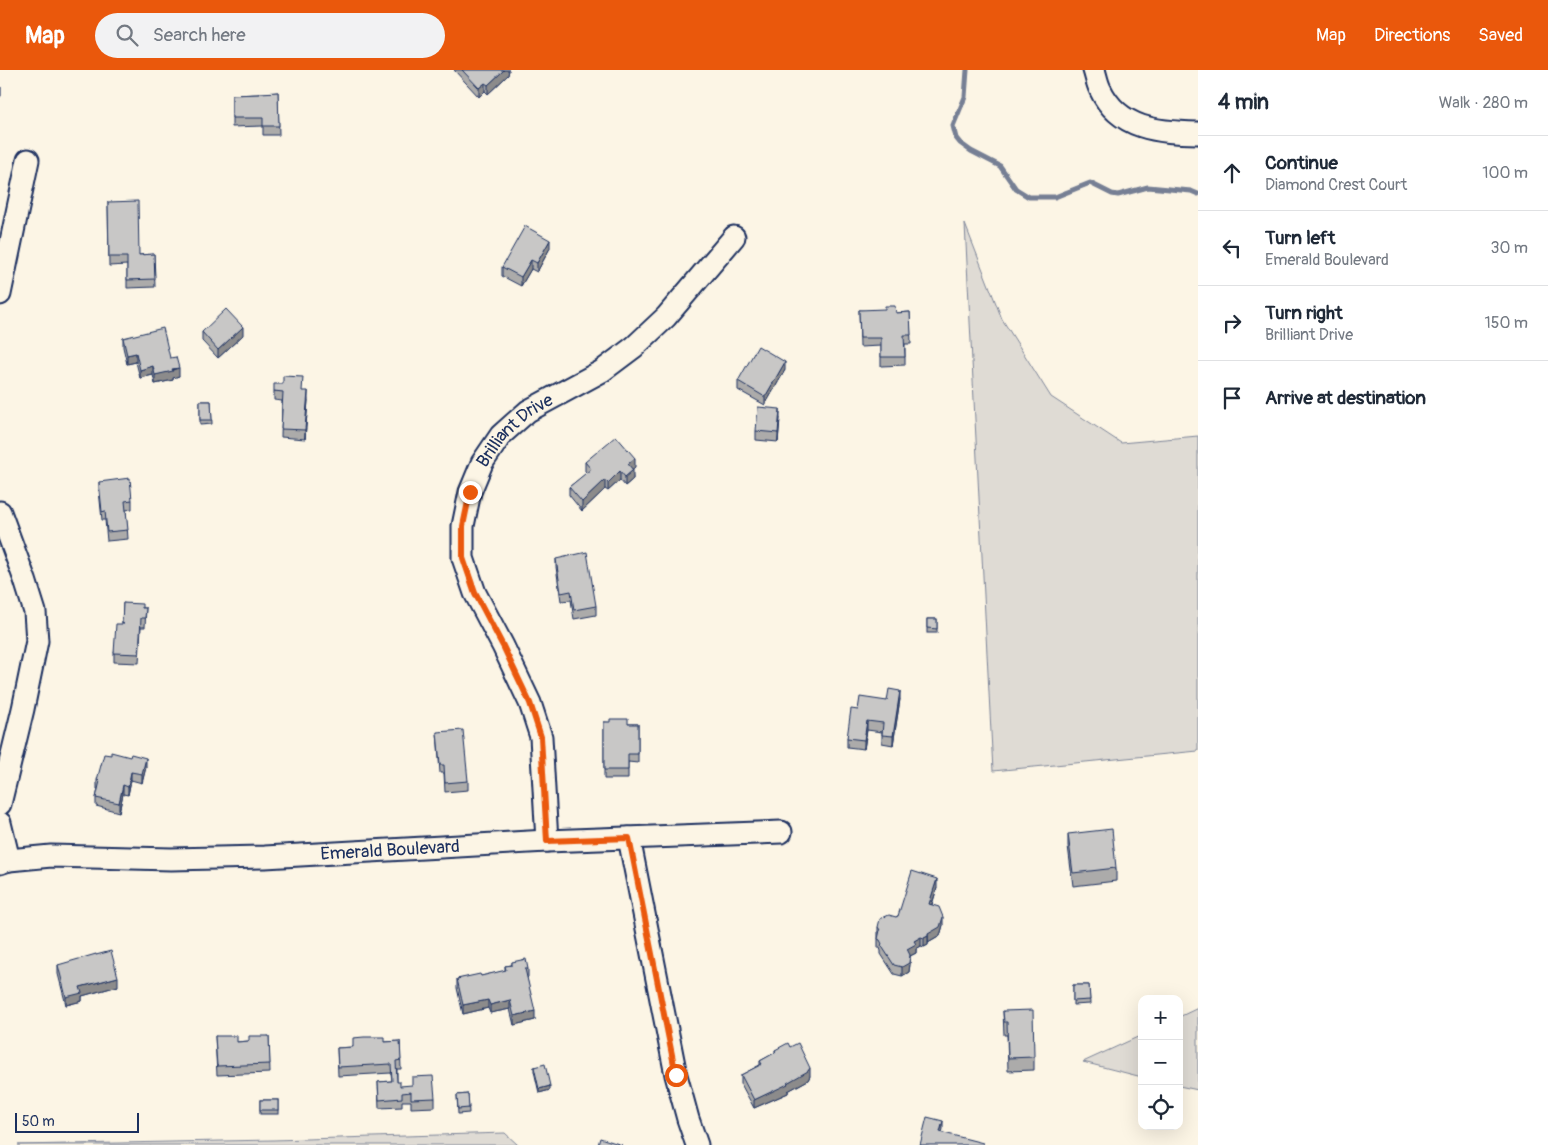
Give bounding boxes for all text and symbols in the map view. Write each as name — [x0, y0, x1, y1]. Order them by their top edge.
search box — [95, 13, 445, 58]
text: Map — [25, 21, 65, 50]
icon: search — [113, 21, 141, 49]
text: Search here — [153, 23, 246, 47]
text: Map — [1316, 24, 1346, 47]
text: Directions — [1374, 24, 1450, 47]
text: Saved — [1478, 24, 1523, 47]
text: 4 min — [1218, 89, 1269, 116]
text: Walk · 280 m — [1439, 93, 1528, 113]
text: Continue — [1265, 151, 1338, 175]
icon: ahead — [1218, 159, 1246, 187]
text: 100 m — [1482, 163, 1528, 183]
text: Diamond Crest Court — [1265, 175, 1407, 195]
text: Turn left — [1265, 226, 1335, 250]
icon: left — [1218, 234, 1246, 262]
text: 30 m — [1490, 238, 1528, 258]
text: Emerald Boulevard — [1265, 250, 1389, 270]
text: Turn right — [1265, 301, 1343, 325]
icon: right — [1218, 309, 1246, 337]
text: 150 m — [1484, 313, 1528, 333]
text: Brilliant Drive — [1265, 325, 1353, 345]
icon: arrive — [1218, 384, 1246, 412]
text: Arrive at destination — [1265, 386, 1426, 410]
street label: Brilliant Drive — [471, 389, 557, 472]
route end — [459, 481, 482, 504]
street label: Emerald Boulevard — [320, 835, 460, 866]
map controls — [1138, 995, 1183, 1130]
button: + — [1138, 995, 1183, 1040]
button: − — [1138, 1040, 1183, 1085]
route start — [665, 1064, 688, 1087]
button: locate — [1138, 1085, 1183, 1130]
scale bar — [15, 1110, 139, 1133]
text: 50 m — [22, 1113, 55, 1130]

